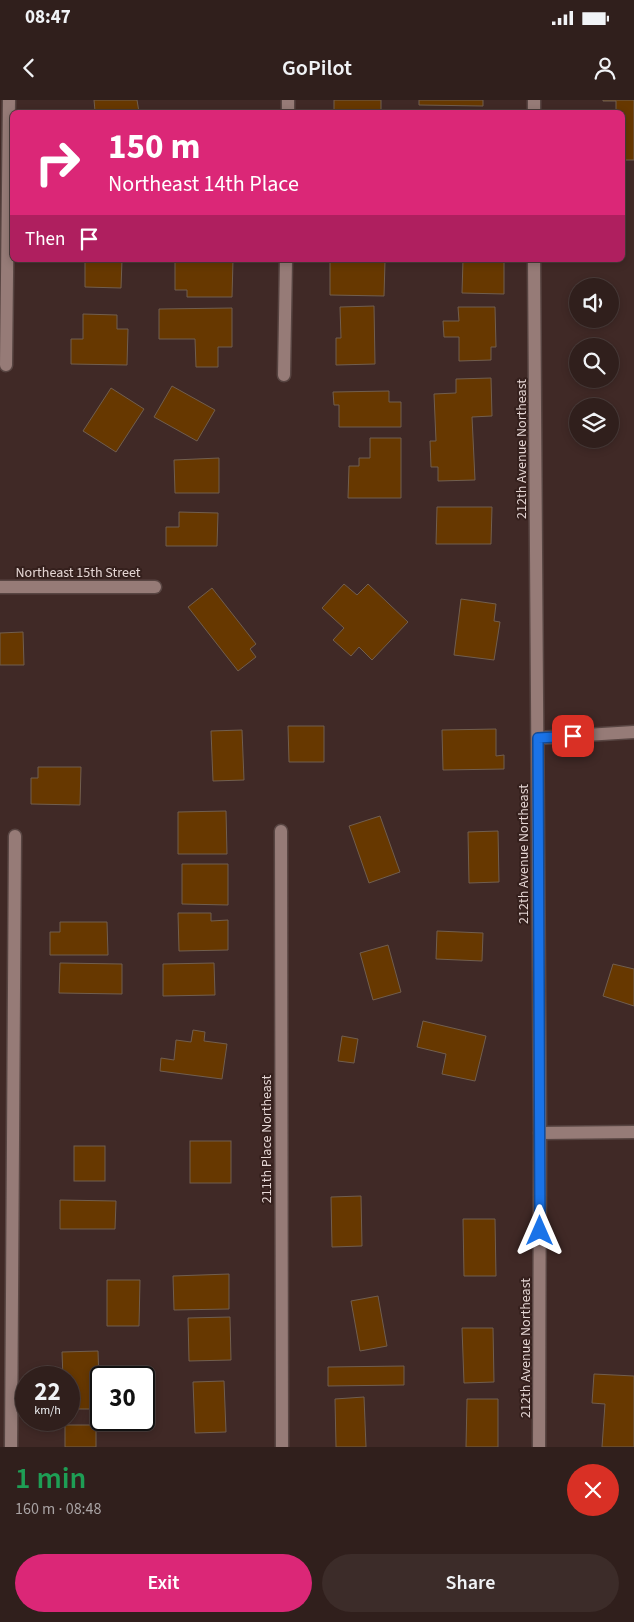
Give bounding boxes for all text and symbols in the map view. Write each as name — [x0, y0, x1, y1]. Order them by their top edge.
text: 08:47 — [25, 4, 71, 31]
text: GoPilot — [282, 52, 352, 84]
icon: back — [15, 54, 43, 82]
icon: person — [591, 54, 619, 82]
text: 150 m — [108, 122, 200, 172]
icon: right — [25, 130, 90, 195]
text: Northeast 14th Place — [108, 168, 299, 200]
icon: arrive — [75, 225, 103, 253]
text: Then — [25, 226, 65, 253]
map controls — [569, 278, 619, 448]
button: sound — [569, 278, 619, 328]
button: search — [569, 338, 619, 388]
street label: 212th Avenue Northeast — [512, 379, 532, 519]
button: layers — [569, 398, 619, 448]
street label: Northeast 15th Street — [16, 563, 141, 583]
pin — [552, 715, 594, 757]
icon: arrive — [559, 722, 587, 750]
street label: 212th Avenue Northeast — [514, 784, 534, 924]
street label: 211th Place Northeast — [257, 1075, 277, 1203]
position arrow — [513, 1204, 565, 1256]
street label: 212th Avenue Northeast — [516, 1278, 536, 1418]
speed limit sign: 30 — [90, 1366, 155, 1431]
text: 22 — [34, 1374, 61, 1410]
text: km/h — [34, 1402, 61, 1419]
text: 1 min — [15, 1457, 86, 1500]
button: close — [567, 1464, 619, 1516]
text: 160 m · 08:48 — [15, 1498, 102, 1520]
button: Exit — [15, 1554, 312, 1612]
button: Share — [322, 1554, 619, 1612]

